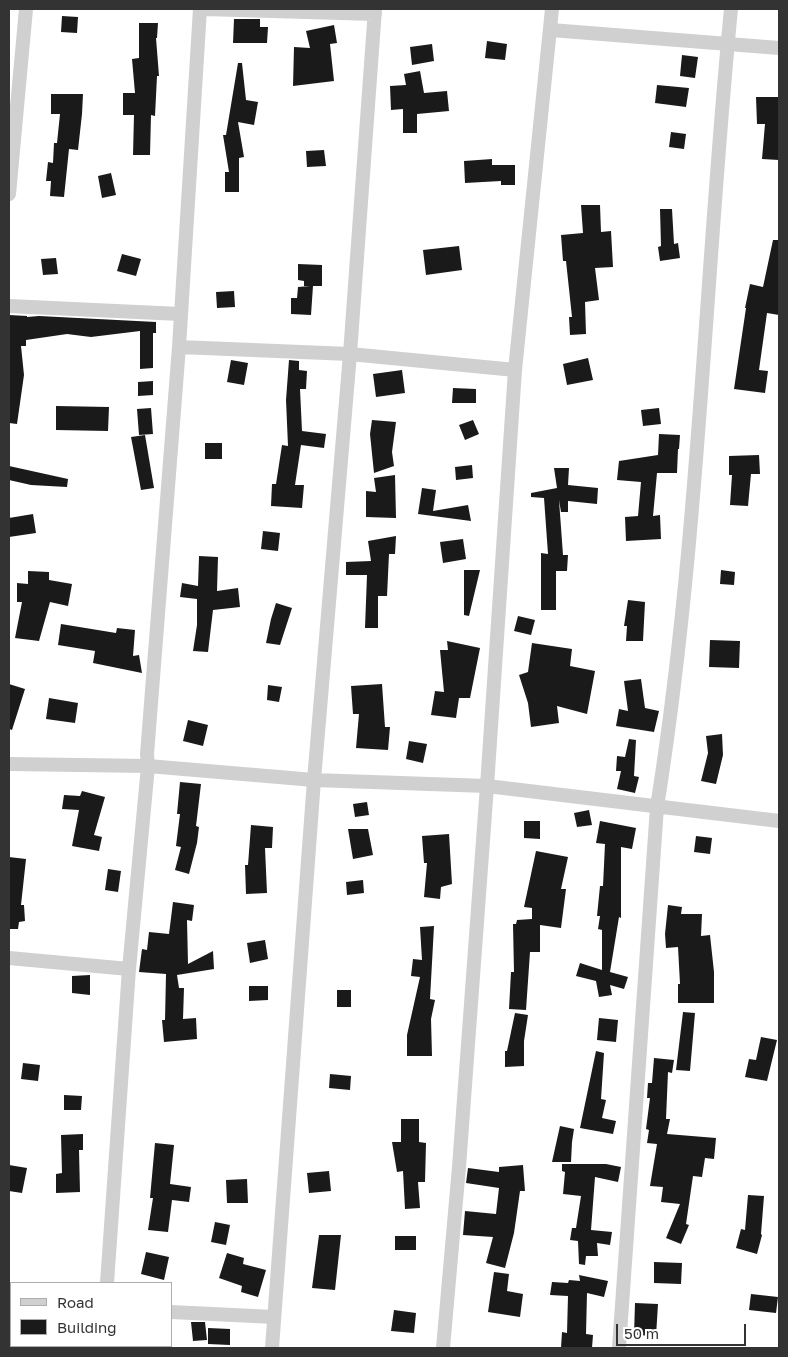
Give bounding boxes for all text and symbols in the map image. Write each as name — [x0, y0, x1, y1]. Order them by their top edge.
legend — [10, 1282, 172, 1347]
text: Road — [57, 1293, 94, 1311]
scale bar — [618, 1314, 748, 1346]
text: Building — [57, 1318, 117, 1336]
text: 50 m — [624, 1324, 659, 1342]

